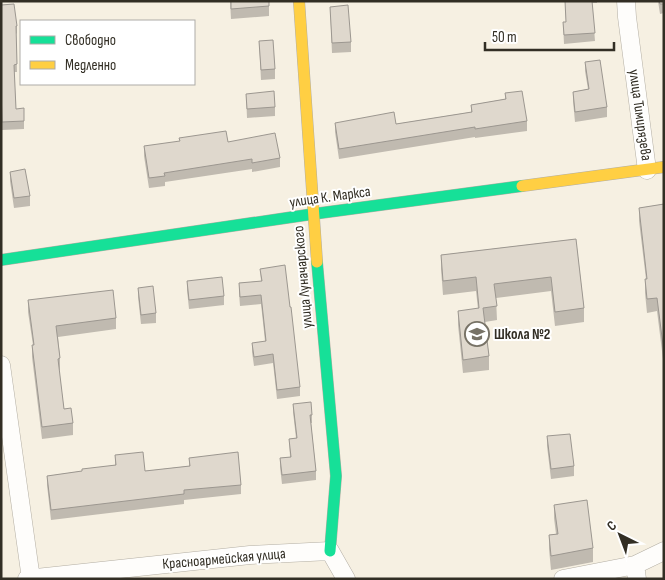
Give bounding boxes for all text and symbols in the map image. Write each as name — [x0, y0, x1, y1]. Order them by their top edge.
legend — [20, 20, 195, 85]
scale bar — [485, 20, 614, 52]
text: 50 m — [492, 28, 517, 47]
text: Свободно — [65, 31, 116, 50]
text: Медленно — [65, 56, 116, 75]
street label: улица Тимирязева — [624, 68, 656, 162]
street label: улица К. Маркса — [288, 182, 372, 212]
street label: улица Луначарского — [289, 225, 317, 329]
school or university icon: Школа №2 — [464, 321, 490, 347]
place label: Школа №2 — [494, 325, 550, 344]
north arrow — [595, 510, 645, 560]
text: С — [603, 517, 620, 534]
street label: Красноармейская улица — [162, 544, 287, 574]

